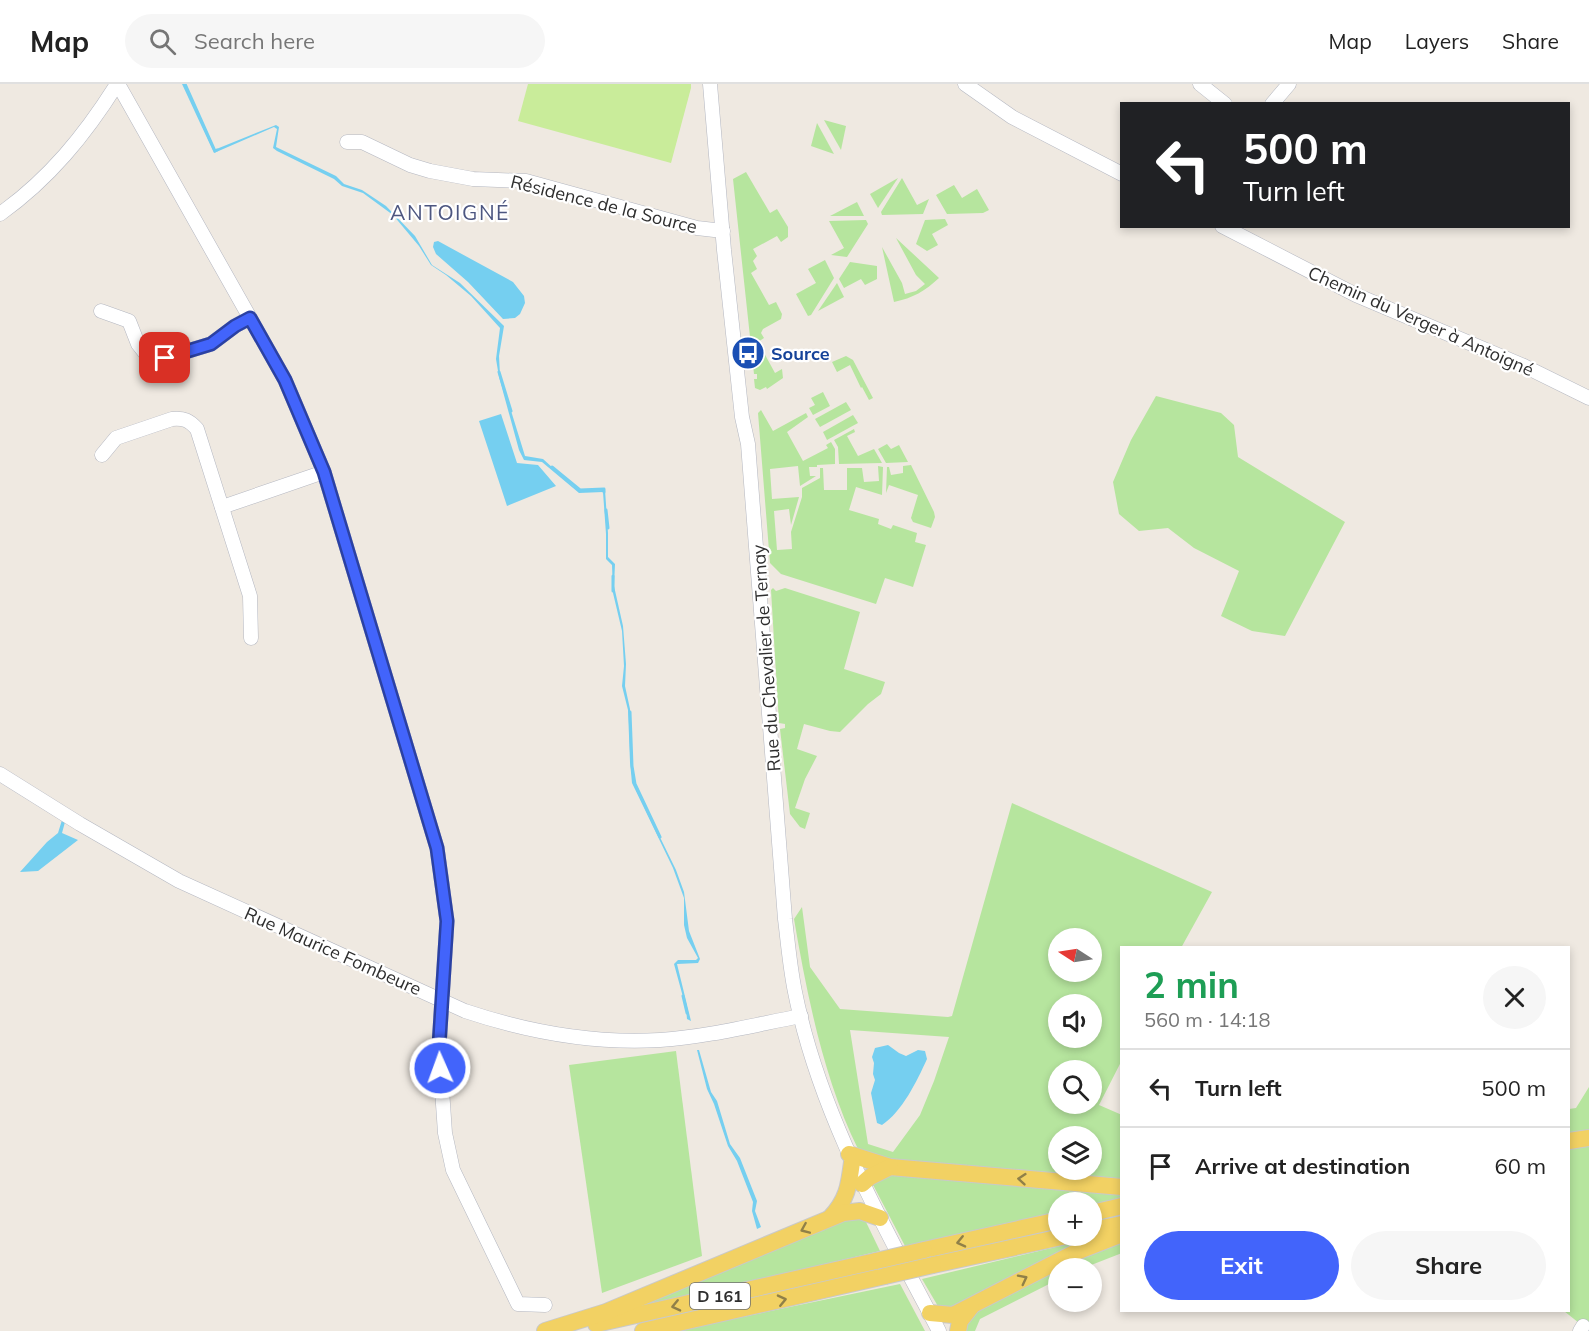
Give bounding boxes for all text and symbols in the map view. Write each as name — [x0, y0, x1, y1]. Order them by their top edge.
search box — [125, 14, 545, 68]
text: Map — [30, 24, 89, 59]
icon: search — [146, 25, 179, 58]
text: Search here — [194, 27, 315, 55]
text: Map — [1329, 28, 1372, 54]
text: Layers — [1405, 28, 1469, 54]
text: Share — [1502, 28, 1559, 54]
text: 500 m — [1243, 122, 1368, 175]
icon: left — [1144, 126, 1222, 204]
street label: Résidence de la Source — [508, 170, 700, 238]
text: Turn left — [1243, 174, 1345, 208]
district label: ANTOIGNÉ — [390, 199, 510, 225]
street label: Chemin du Verger à Antoigné — [1305, 261, 1537, 381]
pin — [139, 332, 190, 383]
bus stop icon: Source — [730, 335, 766, 371]
icon: arrive — [148, 341, 181, 374]
place label: Source — [771, 342, 830, 365]
street label: Rue du Chevalier de Ternay — [747, 543, 785, 772]
street label: Rue Maurice Fombeure — [241, 902, 425, 1000]
north arrow — [1048, 928, 1102, 982]
map controls — [1048, 928, 1102, 1312]
text: 2 min — [1144, 962, 1239, 1007]
button: close — [1483, 966, 1546, 1029]
button: sound — [1048, 994, 1102, 1048]
text: 560 m · 14:18 — [1144, 1007, 1270, 1032]
position arrow — [408, 1036, 472, 1100]
button: search — [1048, 1060, 1102, 1114]
icon: left — [1144, 1072, 1177, 1105]
text: Turn left — [1195, 1074, 1282, 1102]
text: 500 m — [1481, 1074, 1546, 1102]
button: layers — [1048, 1126, 1102, 1180]
icon: arrive — [1144, 1150, 1177, 1183]
text: Arrive at destination — [1195, 1152, 1410, 1180]
text: 60 m — [1495, 1152, 1546, 1180]
one-way arrow — [1017, 1173, 1026, 1186]
button: + — [1048, 1192, 1102, 1246]
one-way arrow — [800, 1222, 811, 1234]
button: Exit — [1144, 1231, 1339, 1300]
button: Share — [1351, 1231, 1546, 1300]
one-way arrow — [956, 1234, 966, 1247]
button: − — [1048, 1258, 1102, 1312]
one-way arrow — [1017, 1274, 1028, 1286]
road number: D 161 — [690, 1283, 750, 1309]
one-way arrow — [777, 1295, 787, 1308]
one-way arrow — [671, 1299, 681, 1312]

